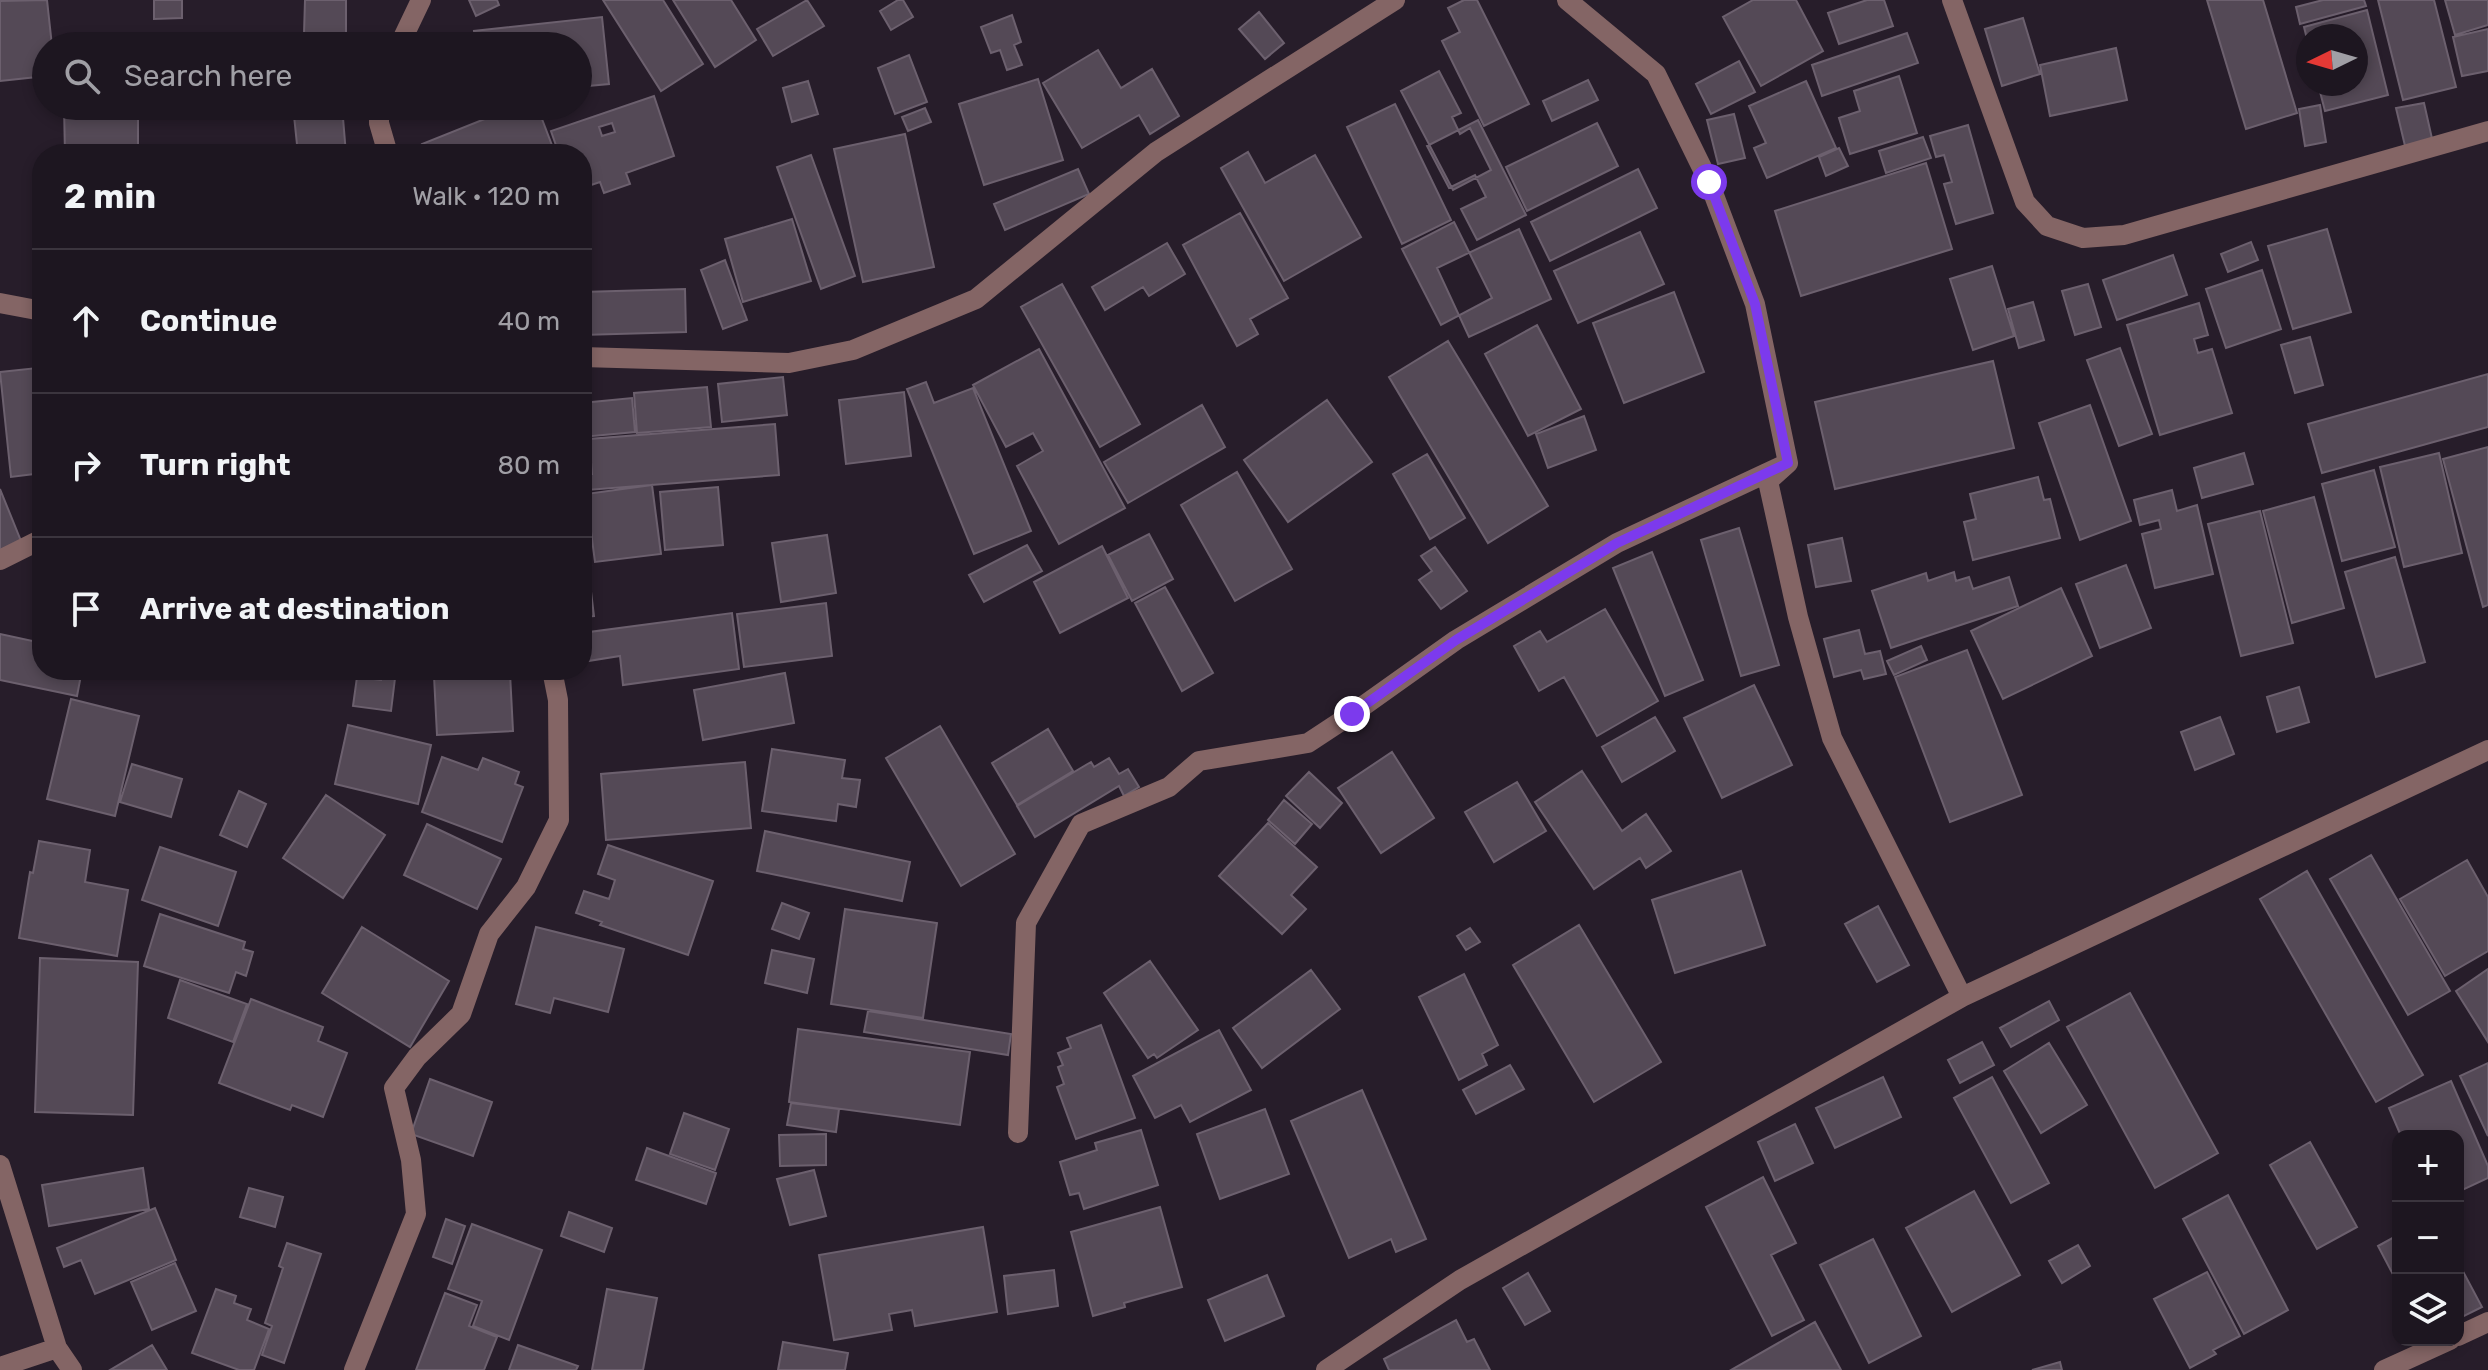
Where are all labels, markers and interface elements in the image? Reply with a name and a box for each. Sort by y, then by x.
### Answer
north arrow [2296,24,2368,96]
search box [32,32,592,120]
icon: search [60,54,104,98]
text: Search here [124,58,292,94]
route start [1691,164,1727,200]
text: 2 min [64,176,156,217]
text: Walk · 120 m [412,181,560,212]
icon: ahead [64,299,108,343]
text: Continue [140,303,277,339]
text: 40 m [498,306,560,337]
icon: right [64,443,108,487]
text: Turn right [140,447,291,483]
text: 80 m [497,450,560,481]
icon: arrive [64,587,108,631]
text: Arrive at destination [140,591,450,627]
route end [1334,696,1370,732]
map controls [2392,1130,2464,1346]
button: + [2392,1130,2464,1202]
button: − [2392,1202,2464,1274]
button: layers [2392,1274,2464,1346]

